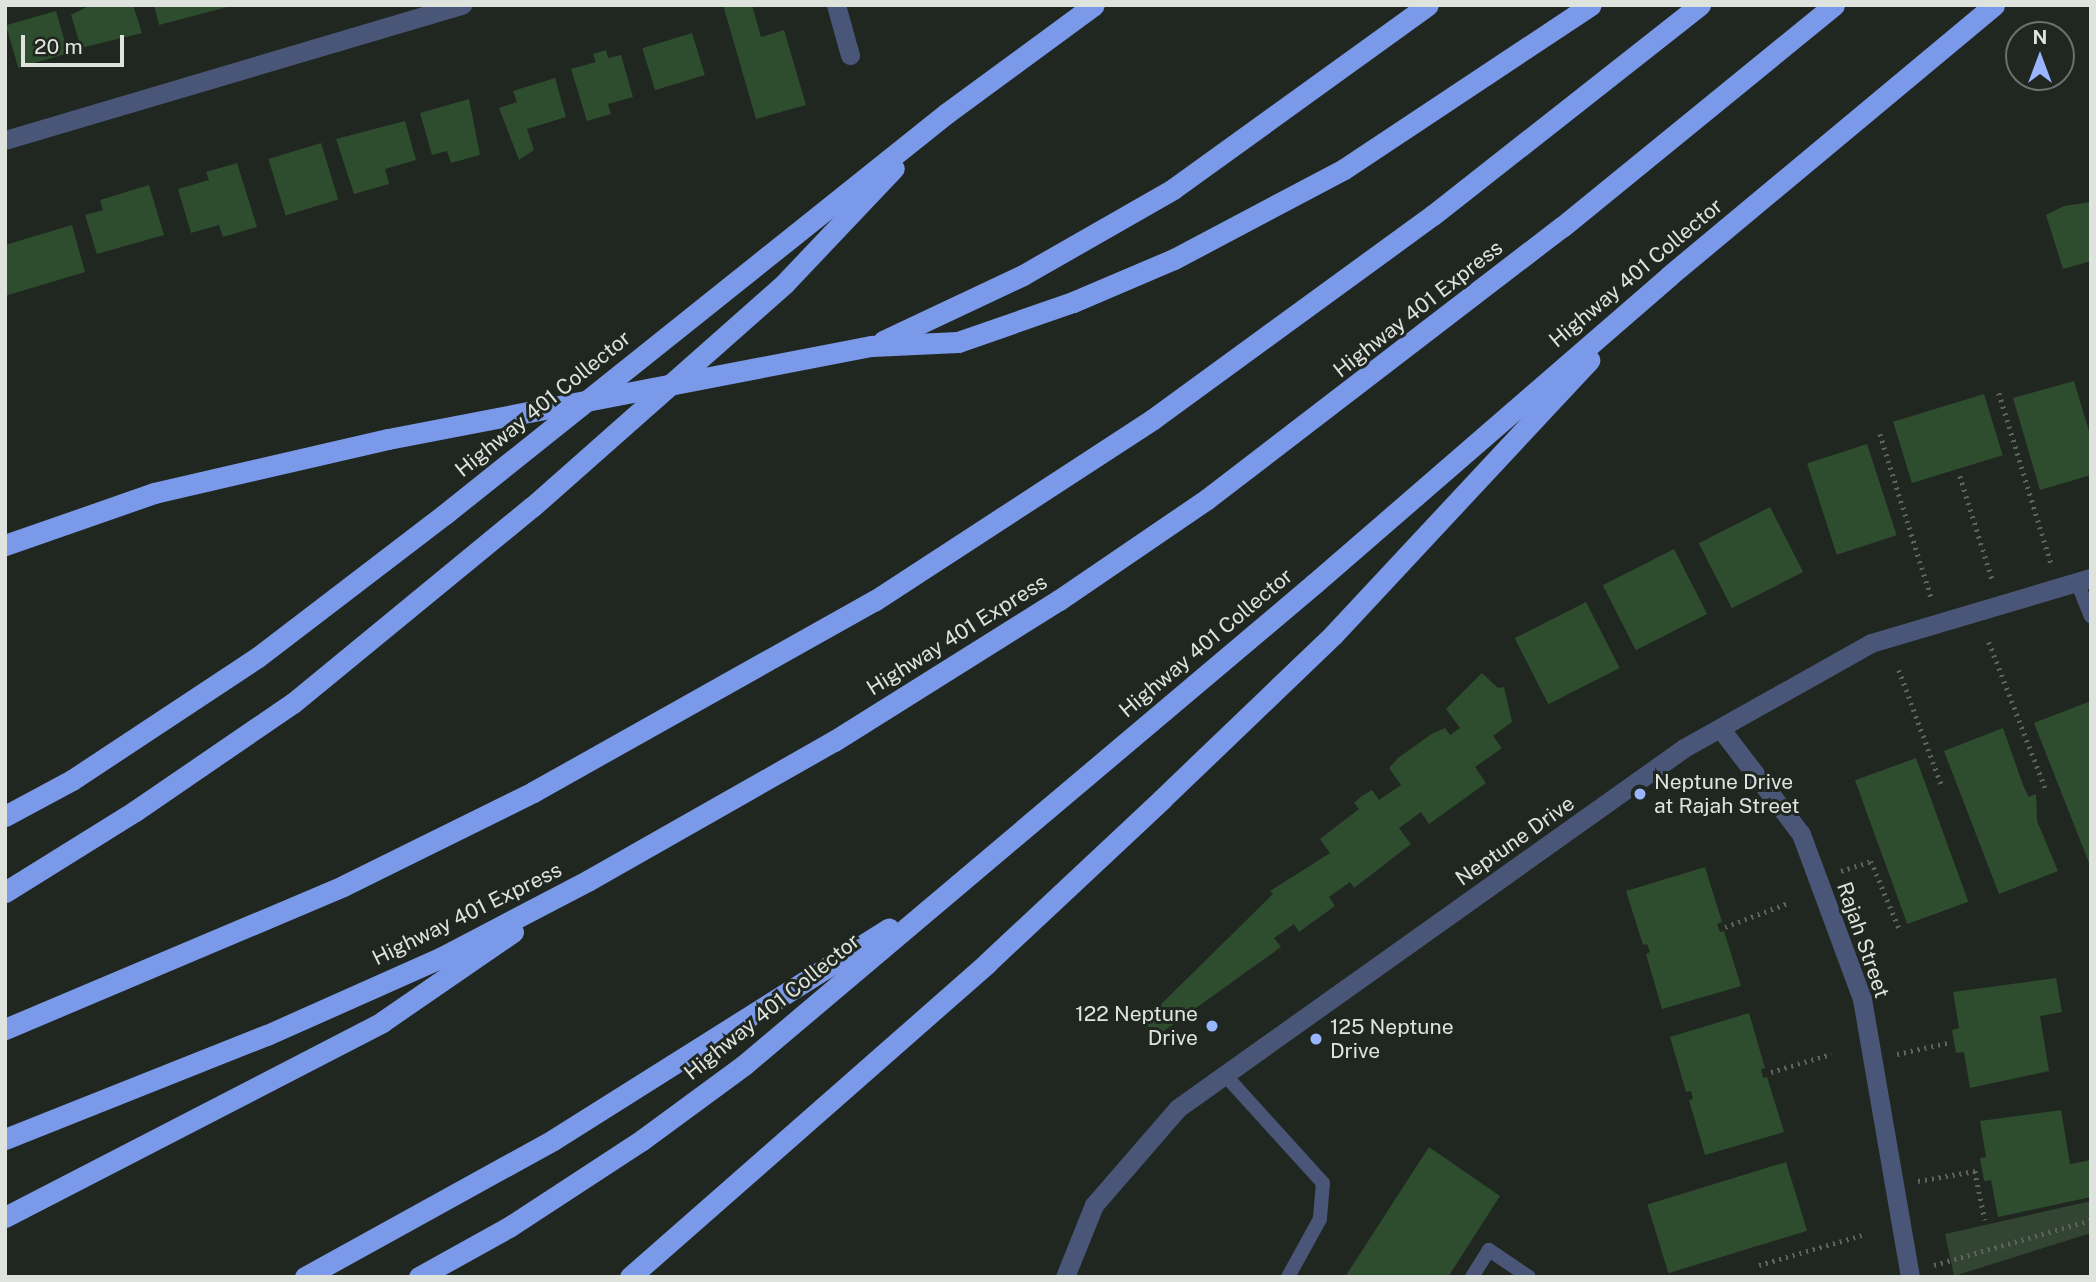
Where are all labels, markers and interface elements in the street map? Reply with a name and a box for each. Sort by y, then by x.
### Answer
scale bar [24,21,128,65]
north arrow [2005,21,2075,91]
text: N [2033,26,2047,48]
text: 20 m [34,34,83,59]
street label: Highway 401 Collector [1544,193,1728,353]
street label: Highway 401 Express [1328,235,1508,383]
street label: Highway 401 Collector [450,325,636,483]
street label: Highway 401 Collector [1114,563,1298,723]
street label: Highway 401 Express [862,569,1052,701]
place label: Neptune Drive at Rajah Street [1654,769,1800,819]
marker: Neptune Drive at Rajah Street [1632,786,1648,802]
street label: Neptune Drive [1451,791,1579,891]
street label: Highway 401 Express [368,857,566,971]
street label: Rajah Street [1831,879,1895,1001]
street label: Highway 401 Collector [679,928,865,1086]
place label: 122 Neptune Drive [1075,1001,1198,1051]
place label: 125 Neptune Drive [1330,1014,1454,1064]
marker: 122 Neptune Drive [1204,1018,1220,1034]
marker: 125 Neptune Drive [1308,1031,1324,1047]

